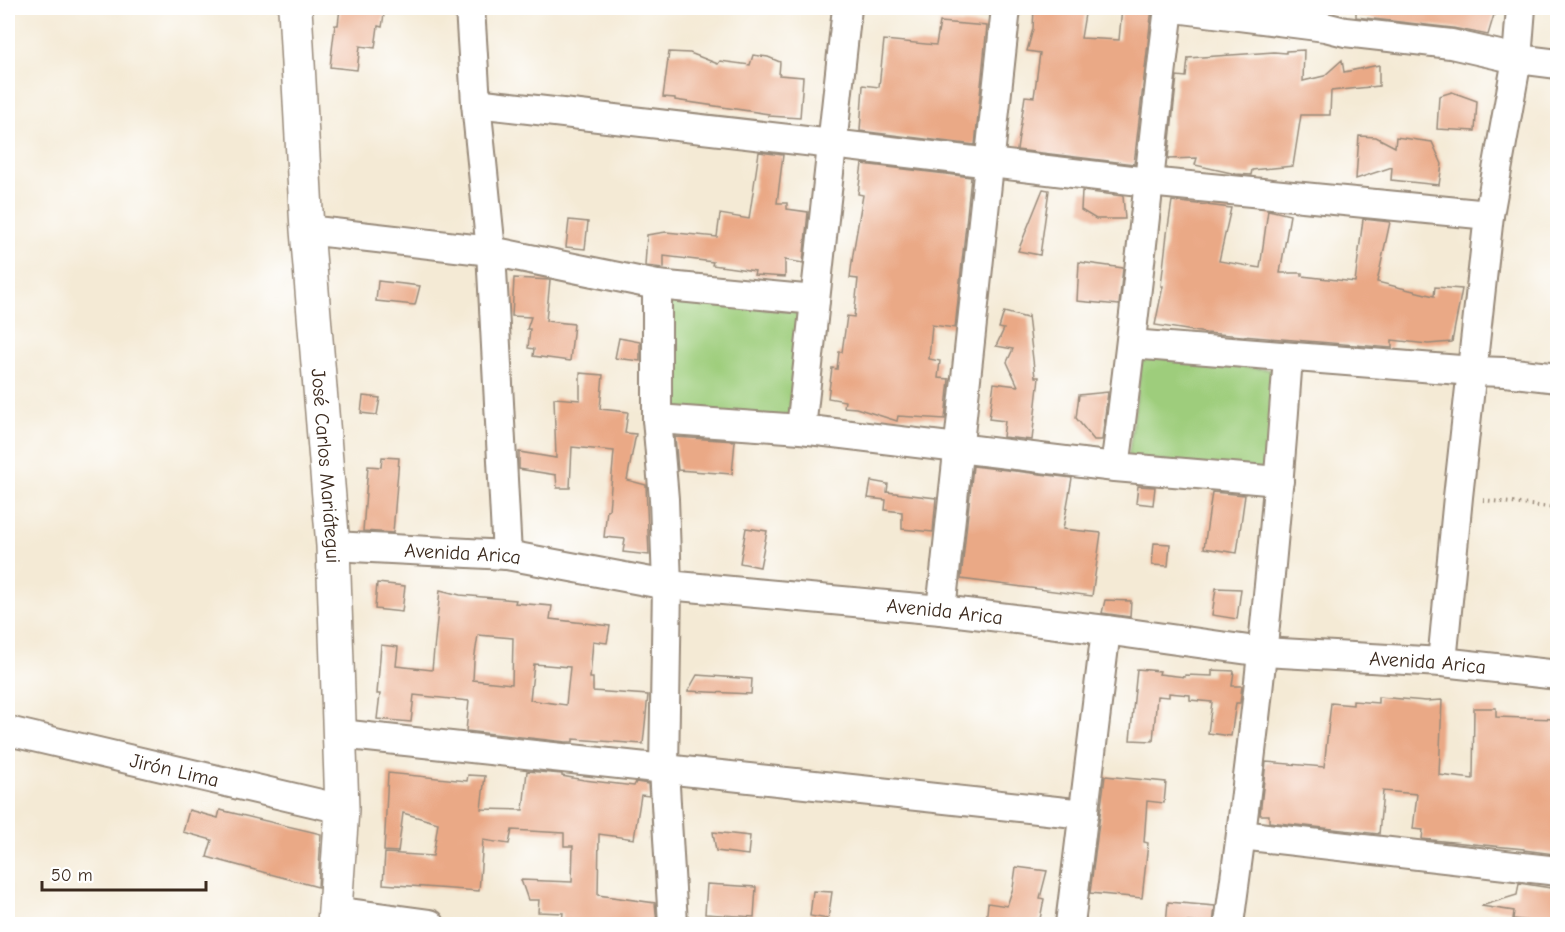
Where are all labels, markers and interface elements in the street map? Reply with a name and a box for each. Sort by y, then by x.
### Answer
street label: José Carlos Mariátegui [306,368,345,564]
street label: Avenida Arica [404,539,523,569]
street label: Avenida Arica [886,594,1004,629]
street label: Avenida Arica [1369,647,1487,679]
street label: Jirón Lima [128,749,221,792]
scale bar [42,854,206,892]
text: 50 m [51,865,93,886]

